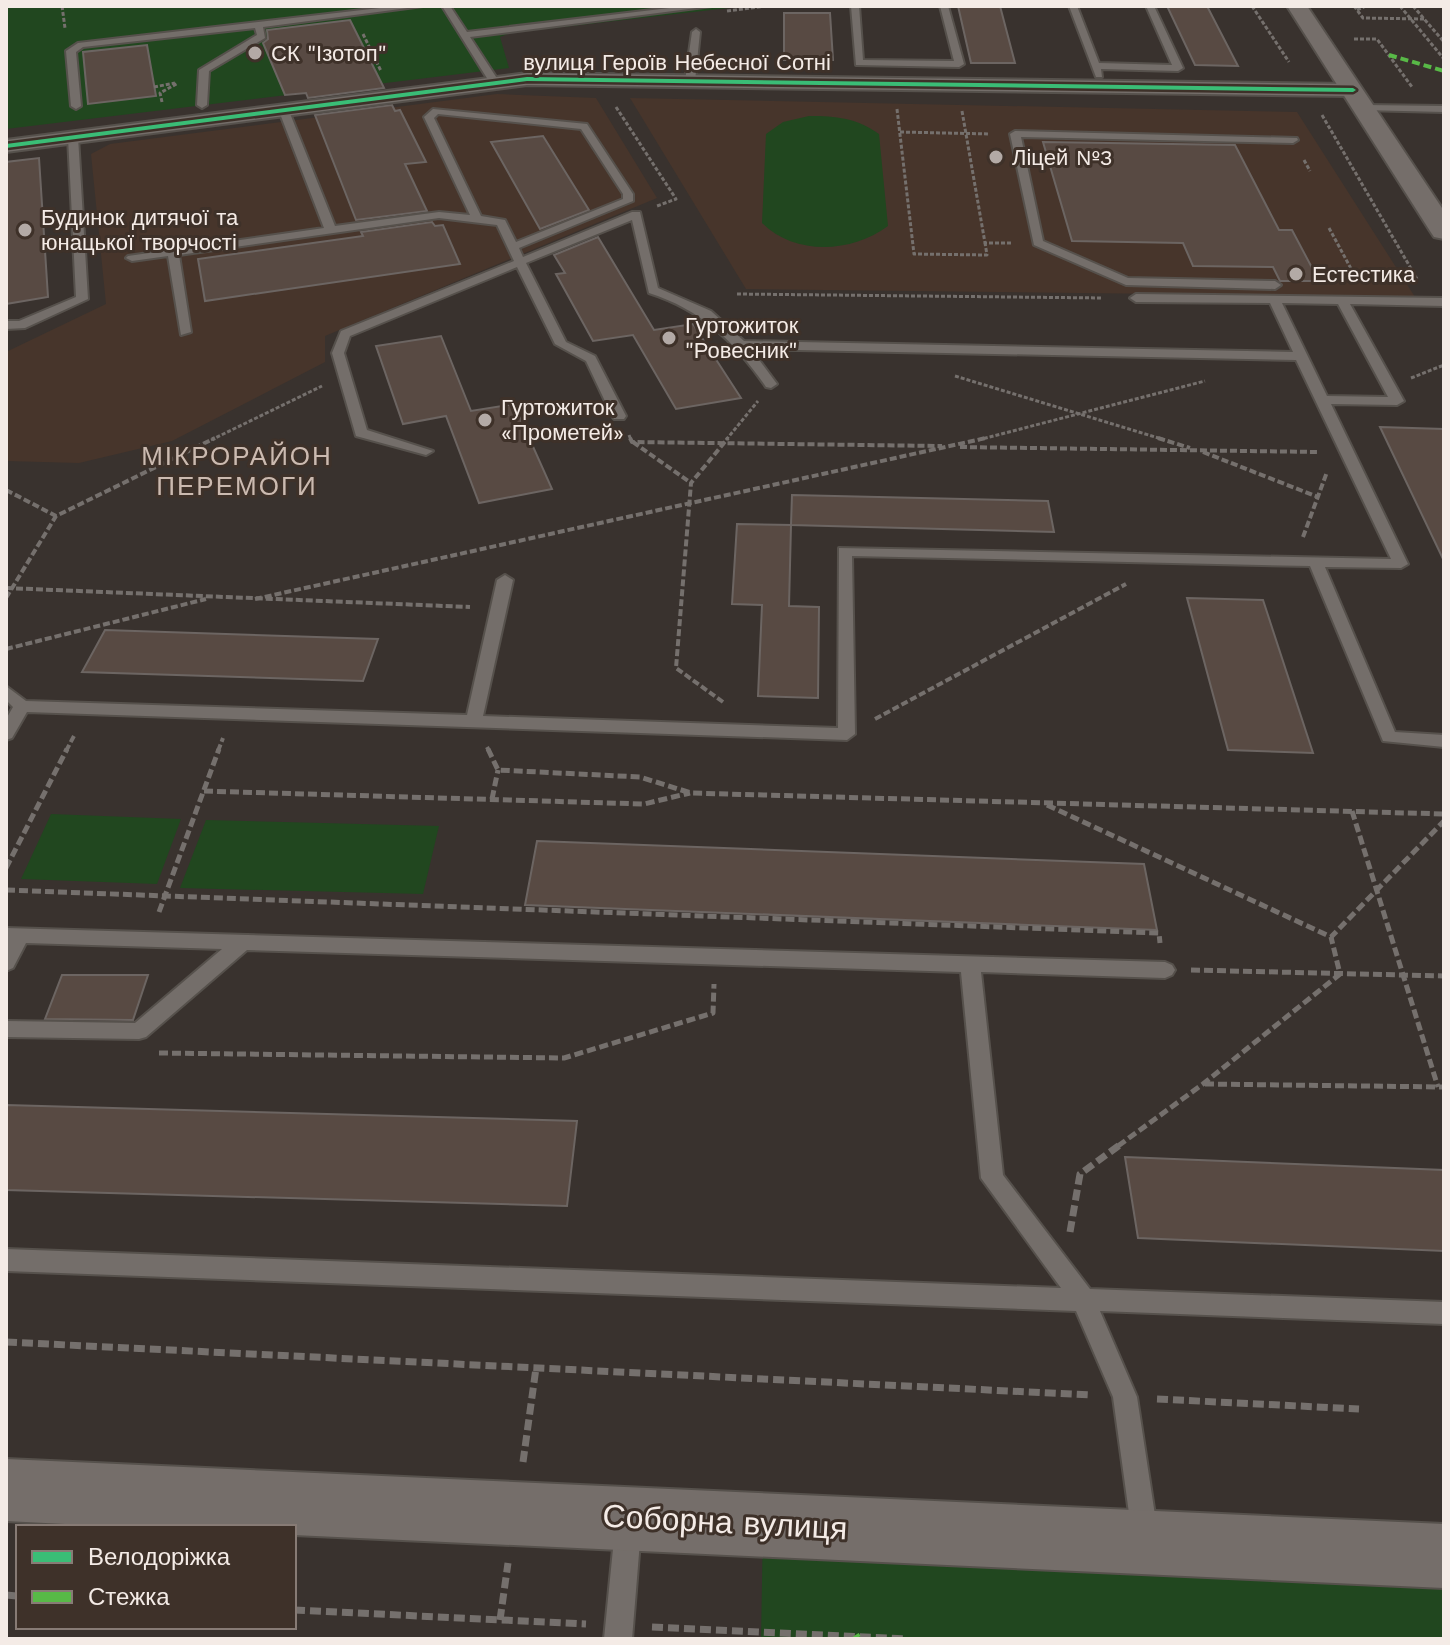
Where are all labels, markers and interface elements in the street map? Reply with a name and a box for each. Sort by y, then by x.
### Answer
place label: СК "Ізотоп" [271,41,387,66]
marker: СК "Ізотоп" [246,44,264,62]
street label: вулиця Героїв Небесної Сотні [523,50,831,75]
place label: Ліцей №3 [1012,145,1113,170]
marker: Ліцей №3 [987,148,1005,166]
place label: Будинок дитячої та юнацької творчості [41,205,239,255]
marker: Будинок дитячої та юнацької творчості [16,221,34,239]
place label: Естестика [1312,262,1416,287]
marker: Естестика [1287,265,1305,283]
place label: Гуртожиток "Ровесник" [685,313,799,363]
marker: Гуртожиток "Ровесник" [660,329,678,347]
place label: Гуртожиток «Прометей» [501,395,624,445]
marker: Гуртожиток «Прометей» [476,411,494,429]
district label: МІКРОРАЙОН ПЕРЕМОГИ [141,441,333,501]
street label: Соборна вулиця [602,1497,848,1547]
legend [16,1525,296,1629]
text: Велодоріжка [88,1543,231,1571]
text: Стежка [88,1583,170,1611]

